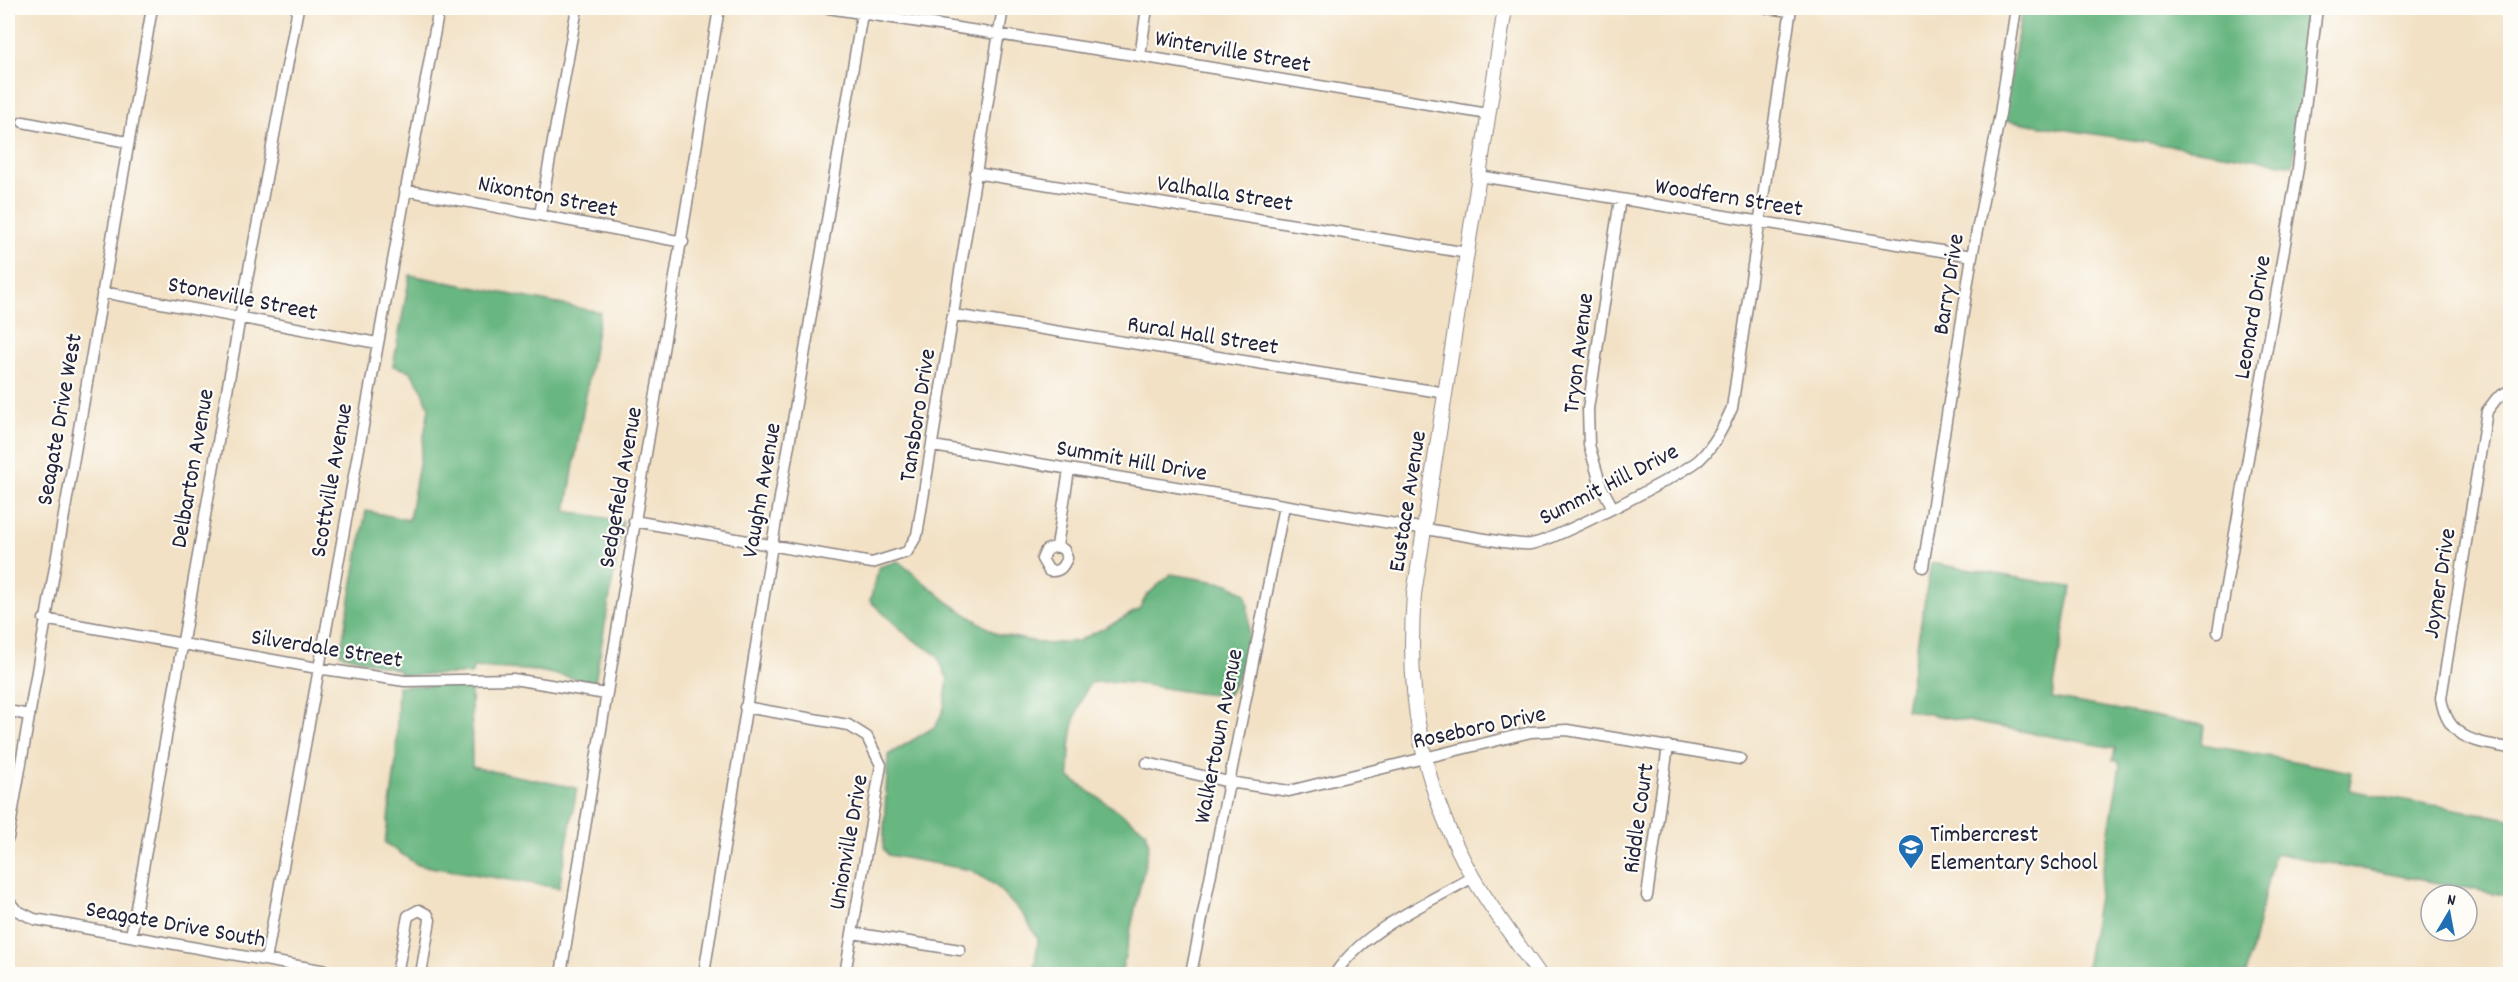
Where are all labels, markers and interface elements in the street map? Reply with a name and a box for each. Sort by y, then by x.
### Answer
street label: Winterville Street [1152,23,1313,83]
street label: Valhalla Street [1154,167,1295,223]
street label: Nixonton Street [475,168,620,228]
street label: Woodfern Street [1652,171,1805,227]
street label: Barry Drive [1925,231,1975,337]
street label: Leonard Drive [2226,253,2282,382]
street label: Stoneville Street [165,269,320,331]
street label: Tryon Avenue [1556,291,1604,416]
street label: Rural Hall Street [1125,308,1280,366]
street label: Seagate Drive West [29,331,93,508]
street label: Tansboro Drive [892,346,946,485]
street label: Delbarton Avenue [163,386,225,551]
street label: Scottville Avenue [303,401,363,560]
street label: Sedgefield Avenue [591,404,653,571]
street label: Vaughn Avenue [734,420,792,561]
street label: Eustace Avenue [1381,428,1437,575]
street label: Summit Hill Drive [1053,432,1210,492]
street label: Summit Hill Drive [1534,436,1685,535]
street label: Joyner Drive [2415,526,2466,641]
street label: Silverdale Street [248,621,405,679]
street label: Walkertown Avenue [1186,646,1254,827]
street label: Roseboro Drive [1410,698,1549,760]
street label: Riddle Court [1615,761,1665,876]
street label: Unionville Drive [821,772,879,913]
place label: Timbercrest Elementary School [1930,819,2098,881]
school or university icon: Timbercrest Elementary School [1896,832,1926,870]
north arrow [2419,883,2479,943]
text: N [2445,889,2457,913]
street label: Seagate Drive South [83,893,268,959]

